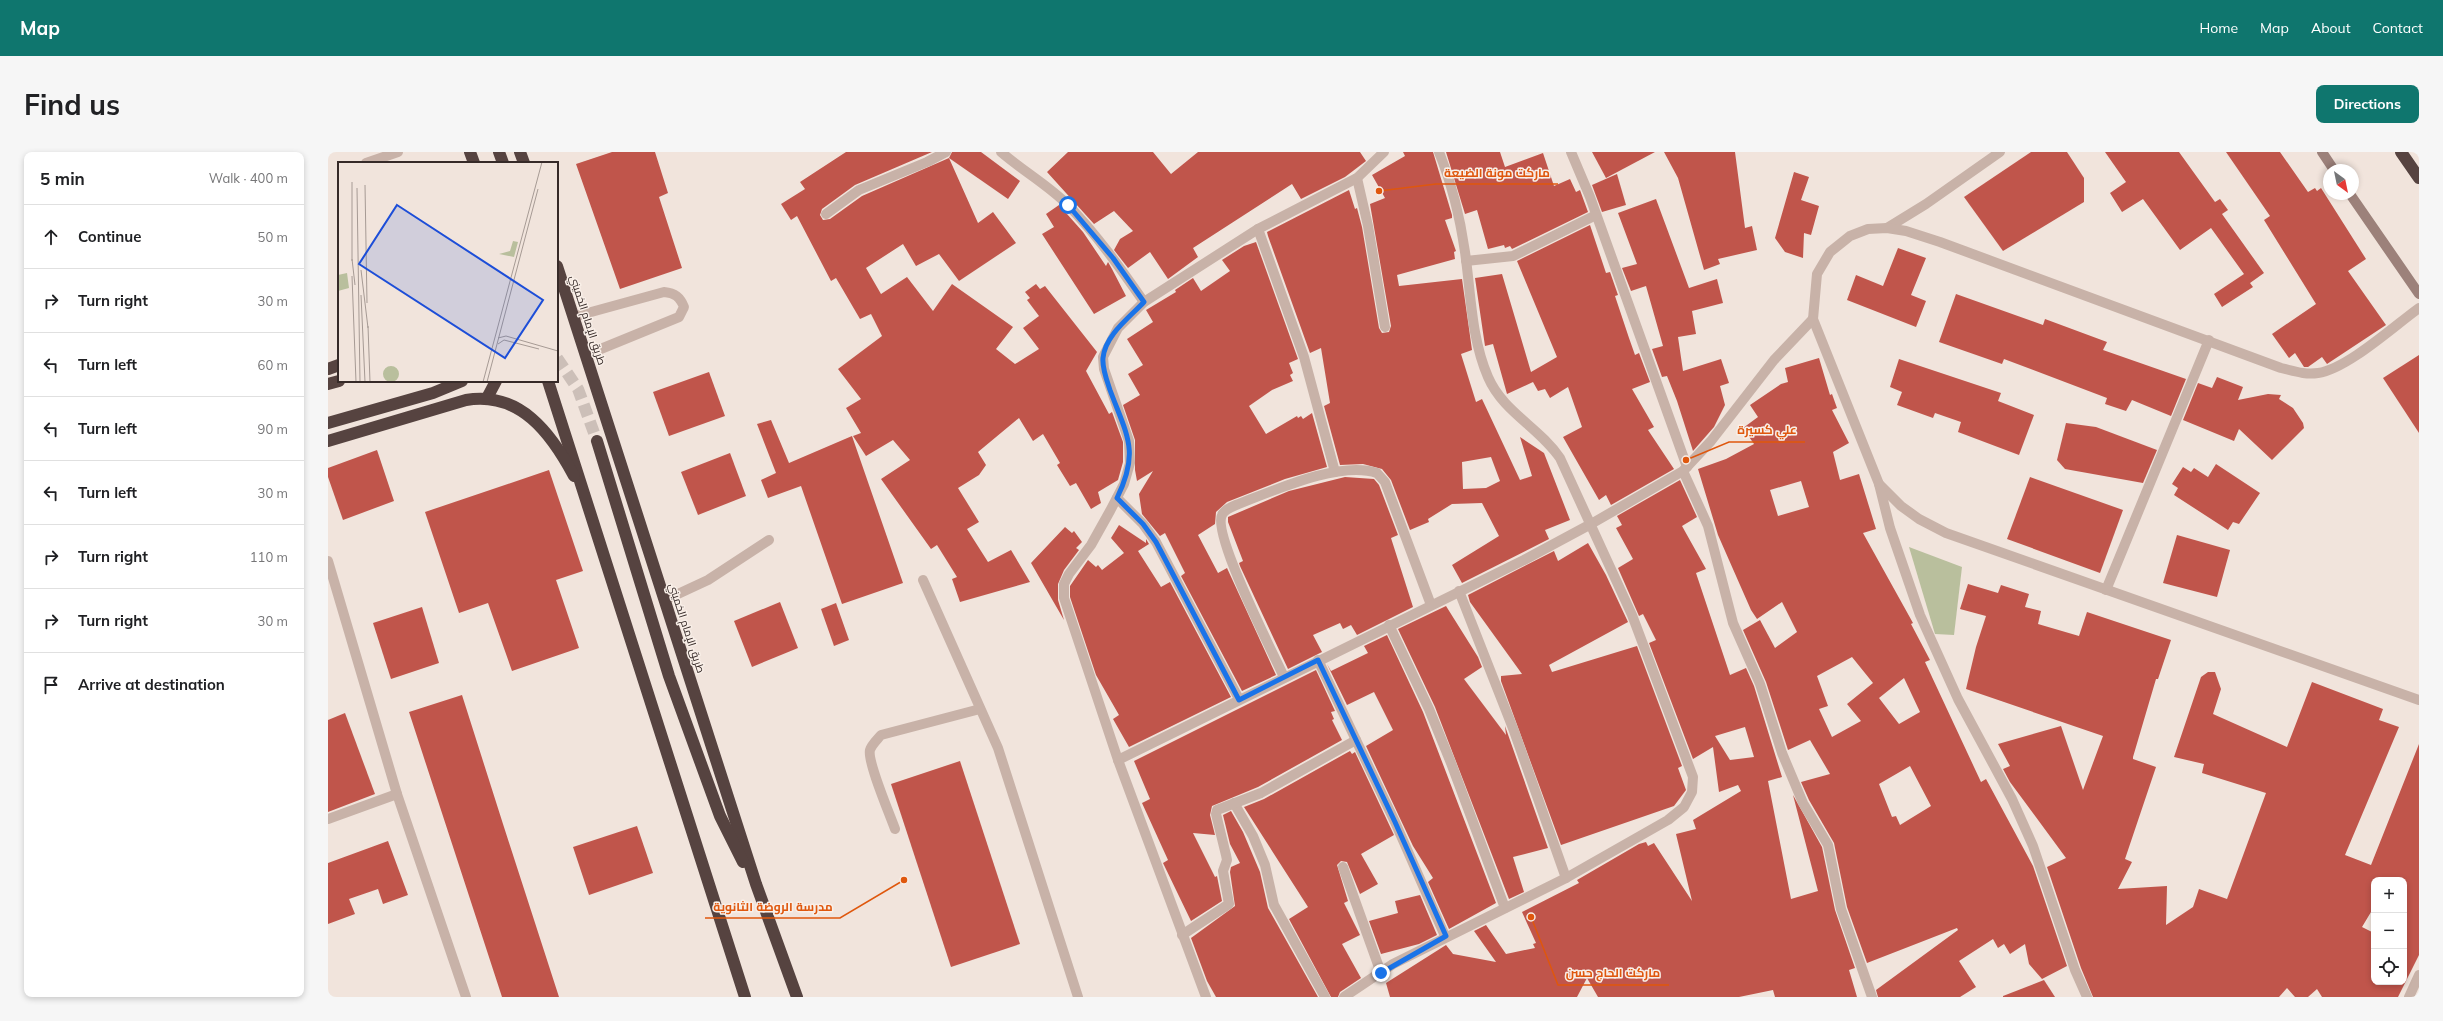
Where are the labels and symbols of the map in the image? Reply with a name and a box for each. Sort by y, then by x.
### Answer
callout: ماركت مونة الضيعة [1436,160,1558,184]
inset map [338,162,558,382]
north arrow [2323,164,2359,200]
text: ماركت مونة الضيعة [1444,165,1550,181]
route start [1059,196,1077,214]
street label: طريق الإمام الخميني [565,273,609,367]
callout: علي كسيرة [1729,418,1805,442]
text: علي كسيرة [1737,422,1797,440]
street label: طريق الإمام الخميني [664,581,708,675]
callout: مدرسة الروضة الثانوية [705,894,840,918]
text: مدرسة الروضة الثانوية [713,899,833,915]
callout: ماركت الحاج حسن [1558,961,1669,985]
route end [1372,964,1390,982]
text: ماركت الحاج حسن [1566,965,1660,982]

